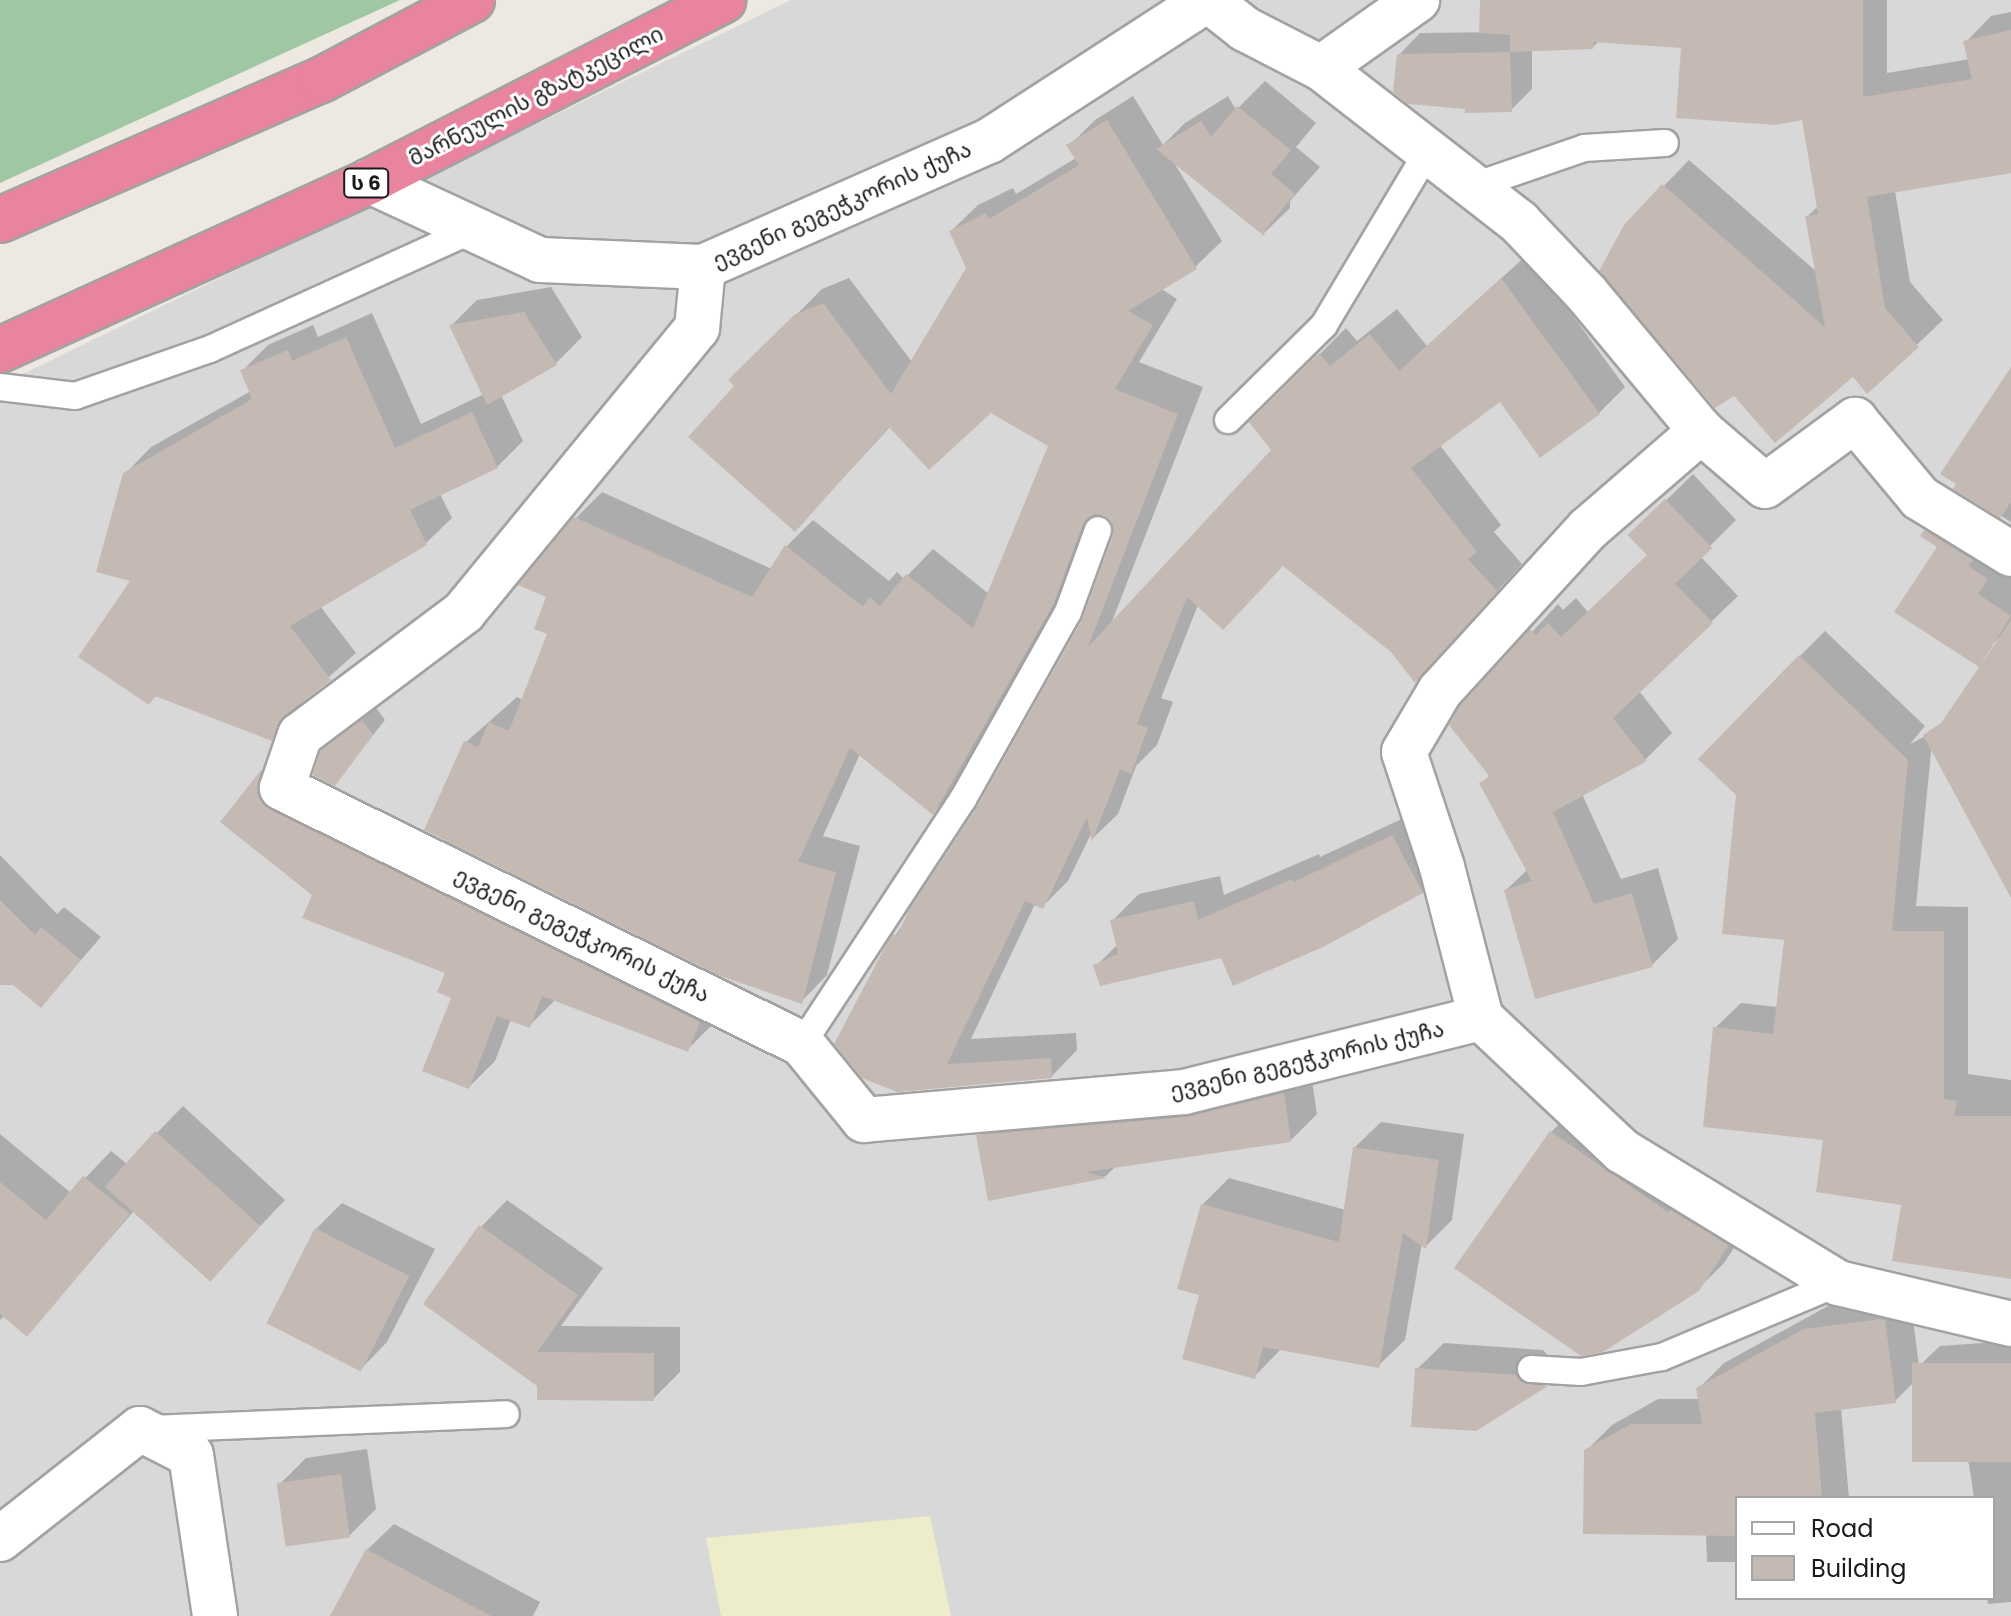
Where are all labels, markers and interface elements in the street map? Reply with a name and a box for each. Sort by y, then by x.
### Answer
street label: მარნეულის გზატკეცილი [404,20,668,172]
street label: ევგენი გეგეჭკორის ქუჩა [709,136,975,274]
road number: ს 6 [342,167,390,199]
street label: ევგენი გეგეჭკორის ქუჩა [450,862,714,1008]
street label: ევგენი გეგეჭკორის ქუჩა [1168,1016,1446,1104]
legend [1735,1496,1995,1600]
text: Road [1811,1512,1873,1545]
text: Building [1811,1552,1907,1585]

